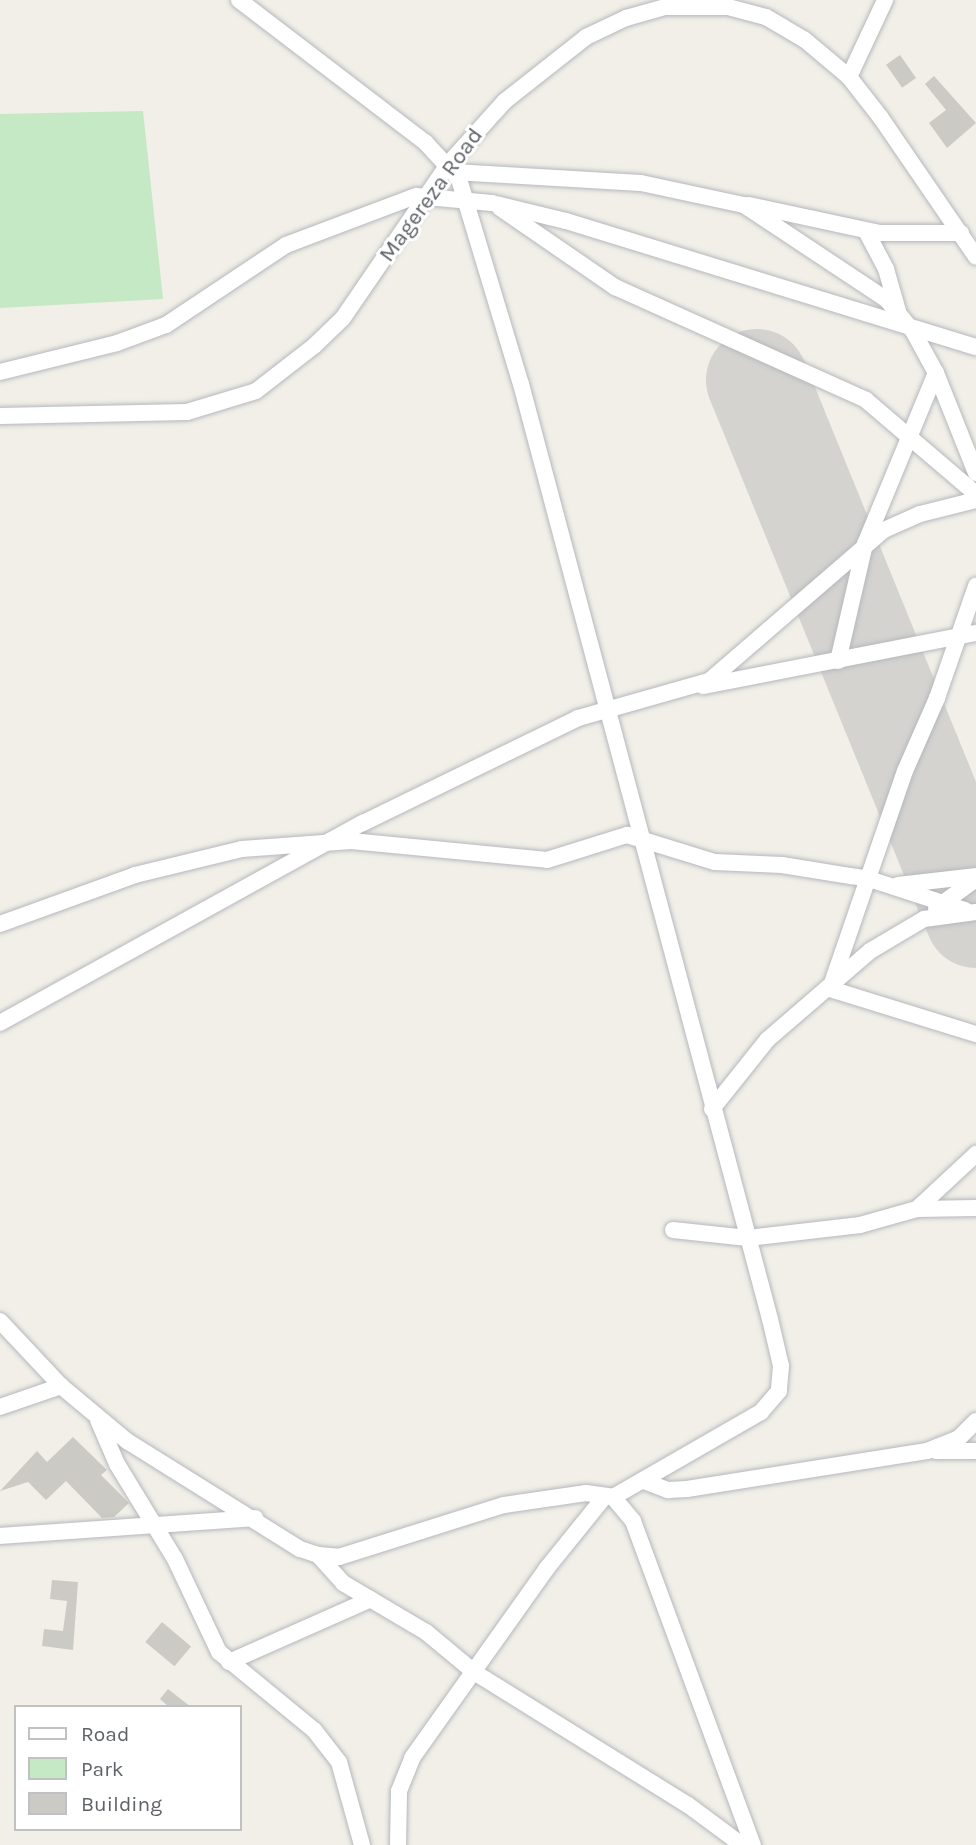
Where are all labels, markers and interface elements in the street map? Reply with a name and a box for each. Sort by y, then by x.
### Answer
street label: Magereza Road [373,123,489,267]
legend [14,1705,242,1831]
text: Road [81,1722,129,1746]
text: Park [81,1757,124,1781]
text: Building [81,1792,162,1816]

